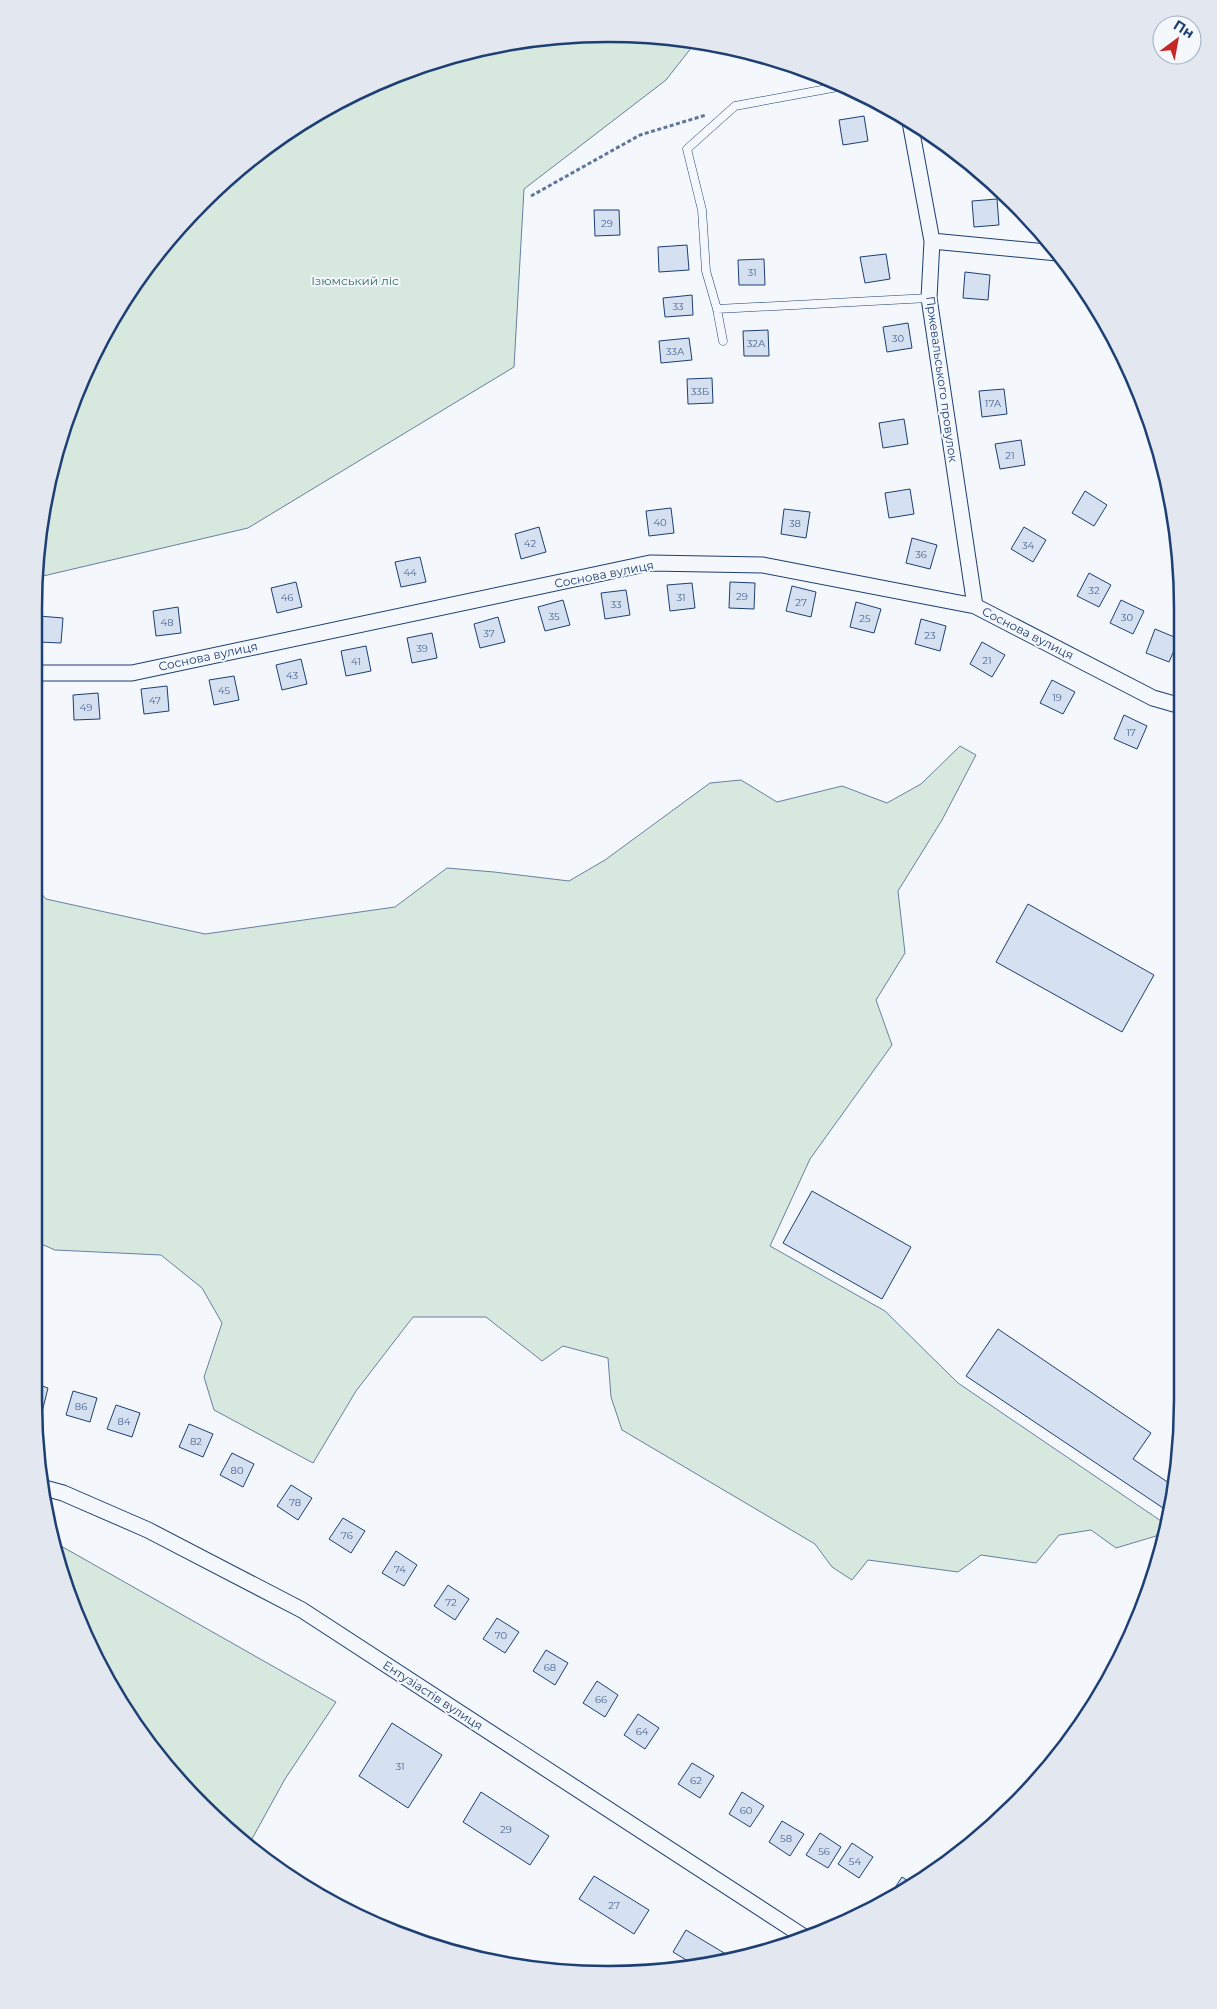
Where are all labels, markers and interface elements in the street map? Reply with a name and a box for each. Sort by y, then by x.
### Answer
north arrow [1152,15,1202,65]
text: Пн [1170,16,1198,42]
house number: 29 [601,217,613,230]
house number: 31 [747,266,757,279]
park label: Ізюмський ліс [311,273,399,288]
street label: Пржевальського провулок [923,295,961,463]
house number: 33 [672,300,684,313]
house number: 30 [892,332,905,345]
house number: 32А [747,337,766,350]
house number: 33А [666,345,685,358]
house number: 33Б [691,385,709,398]
house number: 17А [985,397,1002,410]
house number: 21 [1005,449,1015,462]
house number: 40 [653,516,667,529]
house number: 38 [789,517,801,530]
house number: 42 [524,537,536,550]
house number: 34 [1022,539,1035,552]
house number: 36 [915,548,927,561]
street label: Соснова вулиця [553,557,655,591]
house number: 44 [403,566,417,579]
house number: 32 [1088,584,1100,597]
house number: 29 [736,590,748,603]
house number: 46 [281,591,293,604]
house number: 31 [676,591,686,604]
house number: 27 [795,596,807,609]
house number: 33 [610,598,622,611]
street label: Соснова вулиця [980,603,1076,663]
house number: 35 [548,610,560,623]
house number: 30 [1121,611,1134,624]
house number: 25 [859,612,871,625]
house number: 48 [160,616,174,629]
house number: 37 [483,627,495,640]
house number: 23 [924,629,936,642]
street label: Соснова вулиця [157,638,259,674]
house number: 39 [416,642,428,655]
house number: 21 [982,654,992,667]
house number: 41 [351,655,361,668]
house number: 43 [286,669,298,682]
house number: 45 [218,684,230,697]
house number: 19 [1052,691,1062,704]
house number: 47 [149,694,161,707]
house number: 49 [80,701,92,714]
house number: 17 [1126,726,1136,739]
house number: 86 [75,1400,87,1413]
house number: 84 [118,1415,131,1428]
house number: 82 [190,1435,202,1448]
house number: 80 [231,1464,244,1477]
house number: 78 [289,1496,301,1509]
house number: 76 [341,1529,353,1542]
house number: 74 [394,1563,406,1576]
house number: 72 [445,1596,457,1609]
house number: 70 [495,1629,508,1642]
street label: Ентузіастів вулиця [380,1657,486,1733]
house number: 68 [544,1661,556,1674]
house number: 66 [595,1693,607,1706]
house number: 64 [636,1725,649,1738]
house number: 31 [395,1760,405,1773]
house number: 62 [690,1774,702,1787]
house number: 60 [740,1804,753,1817]
house number: 29 [500,1823,512,1836]
house number: 58 [780,1832,792,1845]
house number: 56 [818,1845,830,1858]
house number: 54 [849,1855,862,1868]
house number: 27 [608,1899,620,1912]

